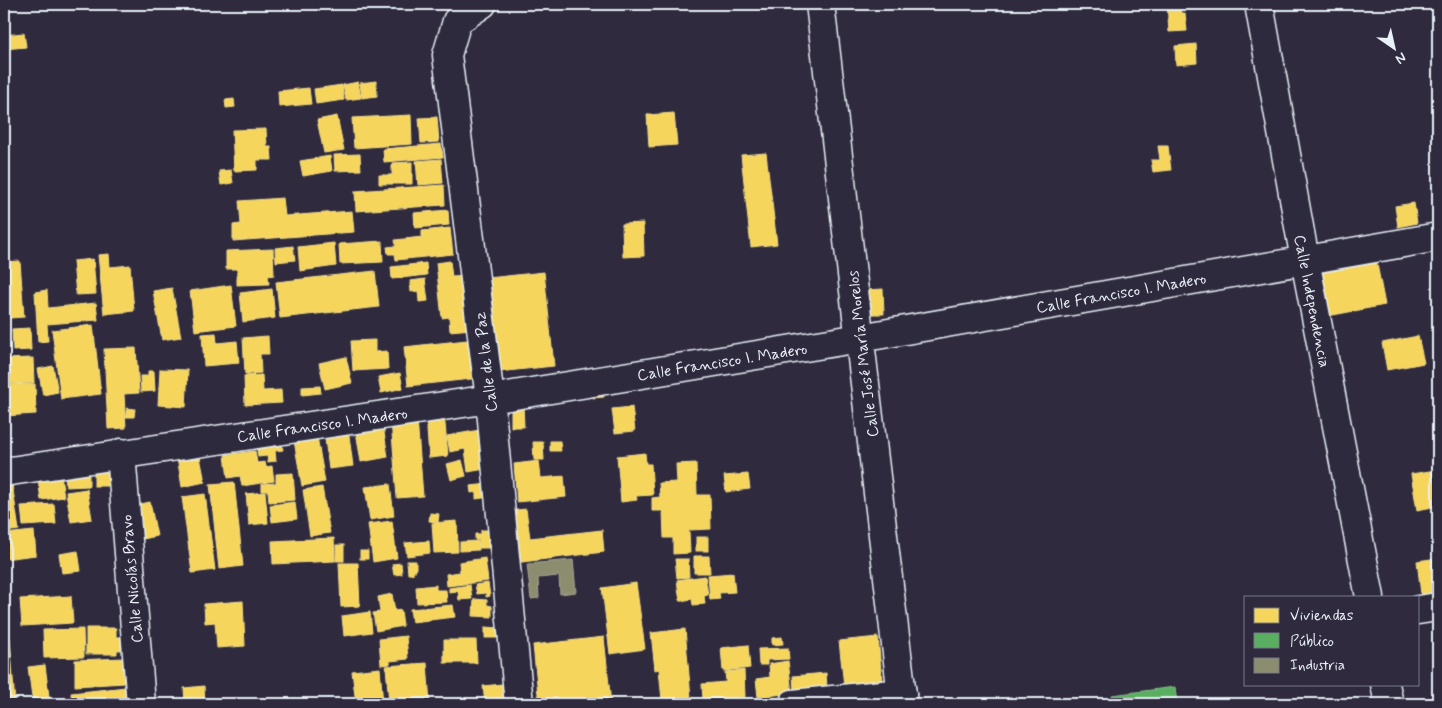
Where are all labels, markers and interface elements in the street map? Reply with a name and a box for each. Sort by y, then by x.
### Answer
north arrow [1370,22,1420,72]
text: N [1392,48,1410,68]
street label: Calle Independencia [1288,233,1335,370]
street label: Calle Francisco I. Madero [1035,268,1208,319]
street label: Calle José María Morelos [843,269,884,438]
street label: Calle de la Paz [470,311,503,413]
street label: Calle Francisco I. Madero [636,339,809,386]
street label: Calle Francisco I. Madero [236,403,409,448]
street label: Calle Nicolás Bravo [116,514,149,644]
legend [1244,596,1420,686]
text: Viviendas [1290,606,1354,626]
text: Público [1290,632,1334,652]
text: Industria [1290,656,1345,676]

